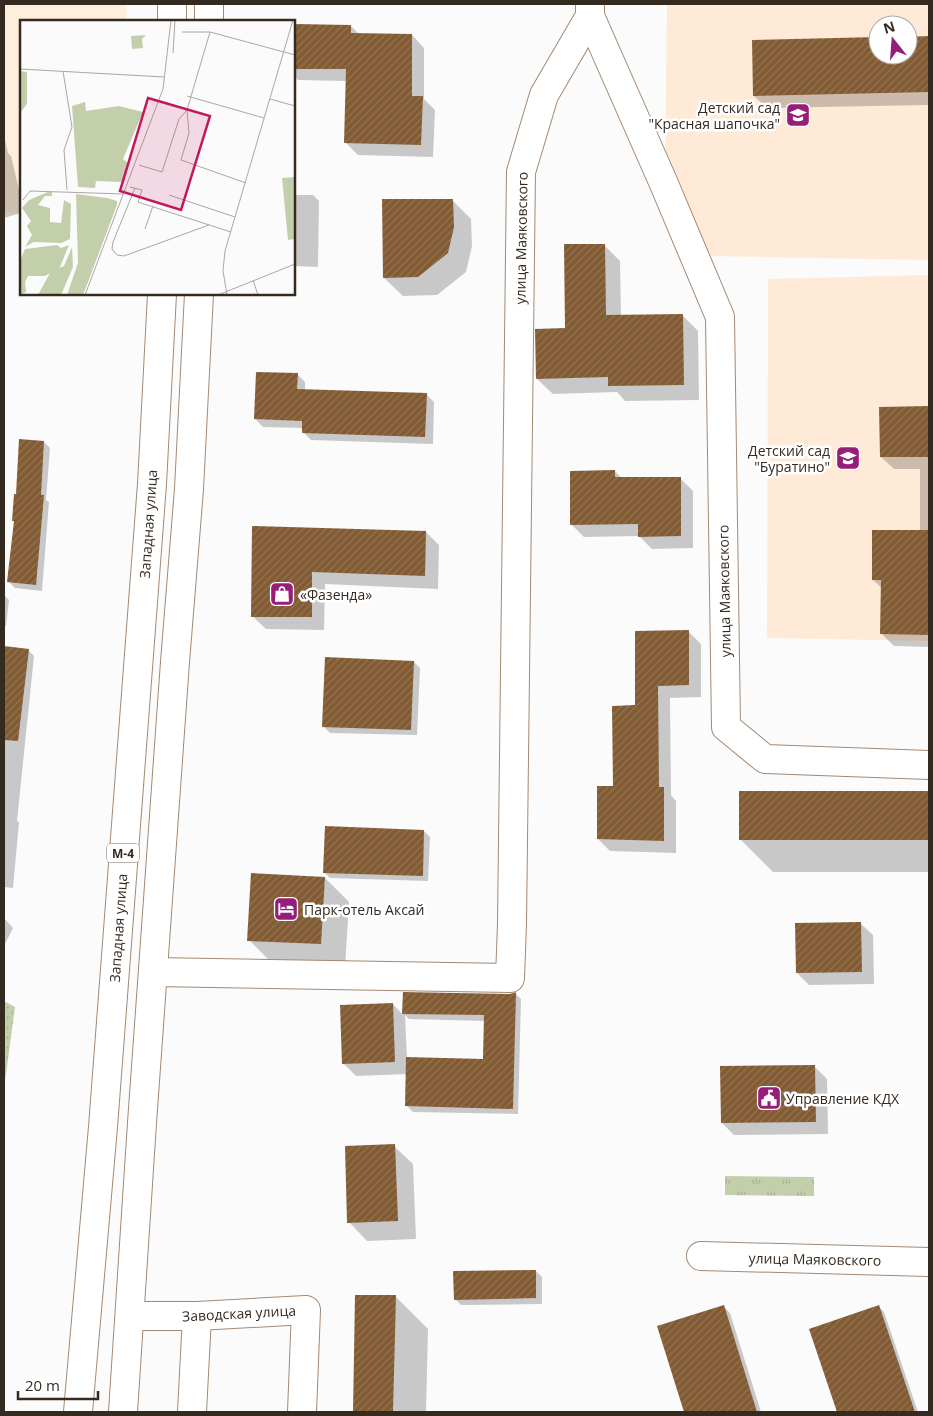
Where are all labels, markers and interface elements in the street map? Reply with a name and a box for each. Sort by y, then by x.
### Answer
north arrow [868,15,918,65]
text: N [881,16,897,38]
inset map [20,20,295,295]
place label: Детский сад "Красная шапочка" [648,98,780,133]
school or university icon: Детский сад "Красная шапочка" [785,102,811,128]
street label: улица Маяковского [510,171,532,305]
place label: Детский сад "Буратино" [748,441,830,476]
school or university icon: Детский сад "Буратино" [835,445,861,471]
street label: Западная улица [135,469,161,579]
street label: улица Маяковского [713,524,735,658]
shop icon: «Фазенда» [269,581,295,607]
place label: «Фазенда» [300,585,372,604]
road number: М-4 [107,844,139,862]
street label: Западная улица [105,873,131,983]
hotel icon: Парк-отель Аксай [273,896,299,922]
place label: Парк-отель Аксай [304,900,425,919]
public building icon: Управление КДХ [756,1085,782,1111]
place label: Управление КДХ [786,1089,900,1108]
street label: улица Маяковского [748,1248,882,1270]
street label: Заводская улица [182,1301,296,1325]
scale bar [18,1368,98,1400]
text: 20 m [25,1375,60,1395]

